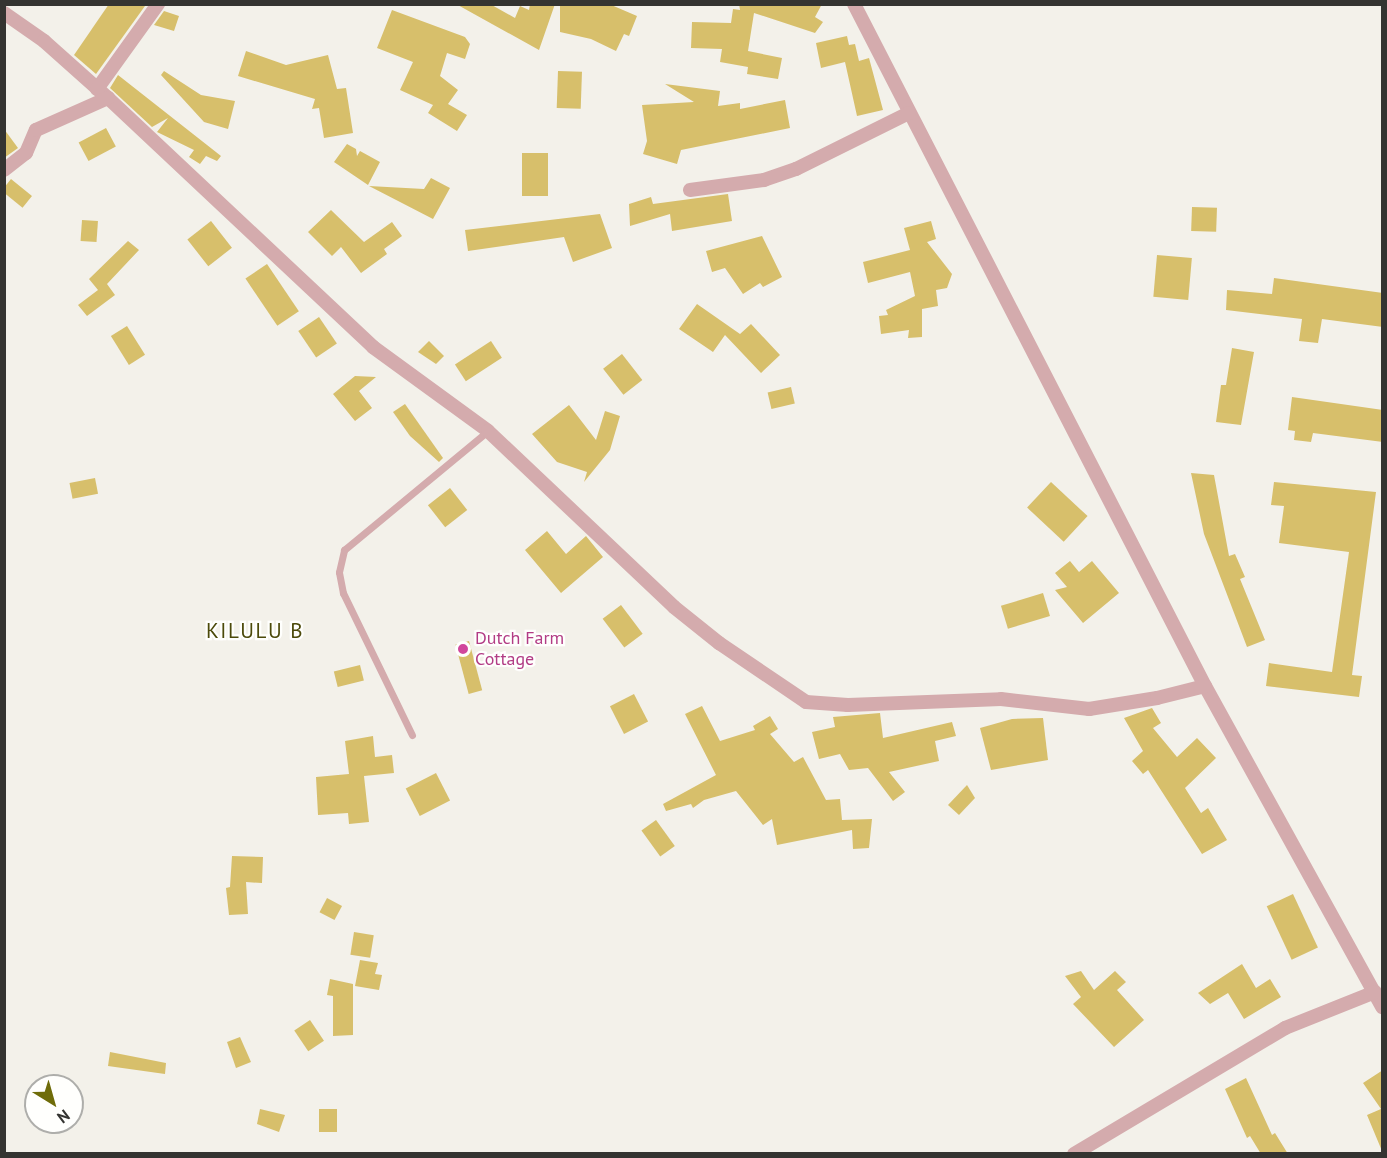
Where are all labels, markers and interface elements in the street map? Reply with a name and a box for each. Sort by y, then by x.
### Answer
district label: KILULU B [206,618,304,644]
place label: Dutch Farm Cottage [475,628,564,670]
marker: Dutch Farm Cottage [456,642,470,656]
north arrow [24,1074,84,1134]
text: N [53,1106,74,1128]

